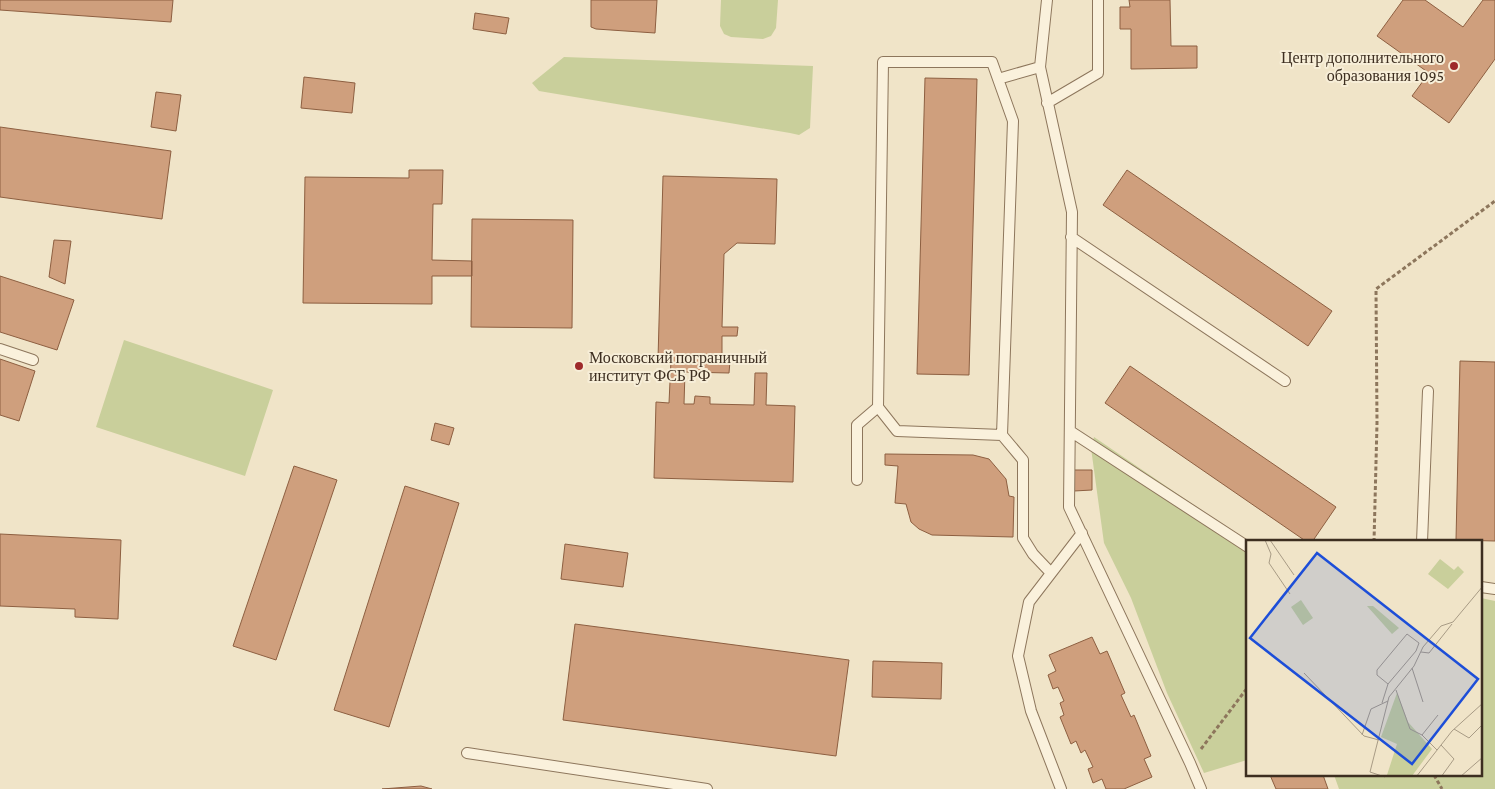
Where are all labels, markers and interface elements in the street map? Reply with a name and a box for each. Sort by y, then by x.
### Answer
place label: Центр дополнительного образования 1095 [1281,49,1444,85]
marker: Центр дополнительного образования 1095 [1448,60,1460,72]
place label: Московский пограничный институт ФСБ РФ [589,349,767,385]
marker: Московский пограничный институт ФСБ РФ [573,360,585,372]
inset map [1246,540,1482,776]

